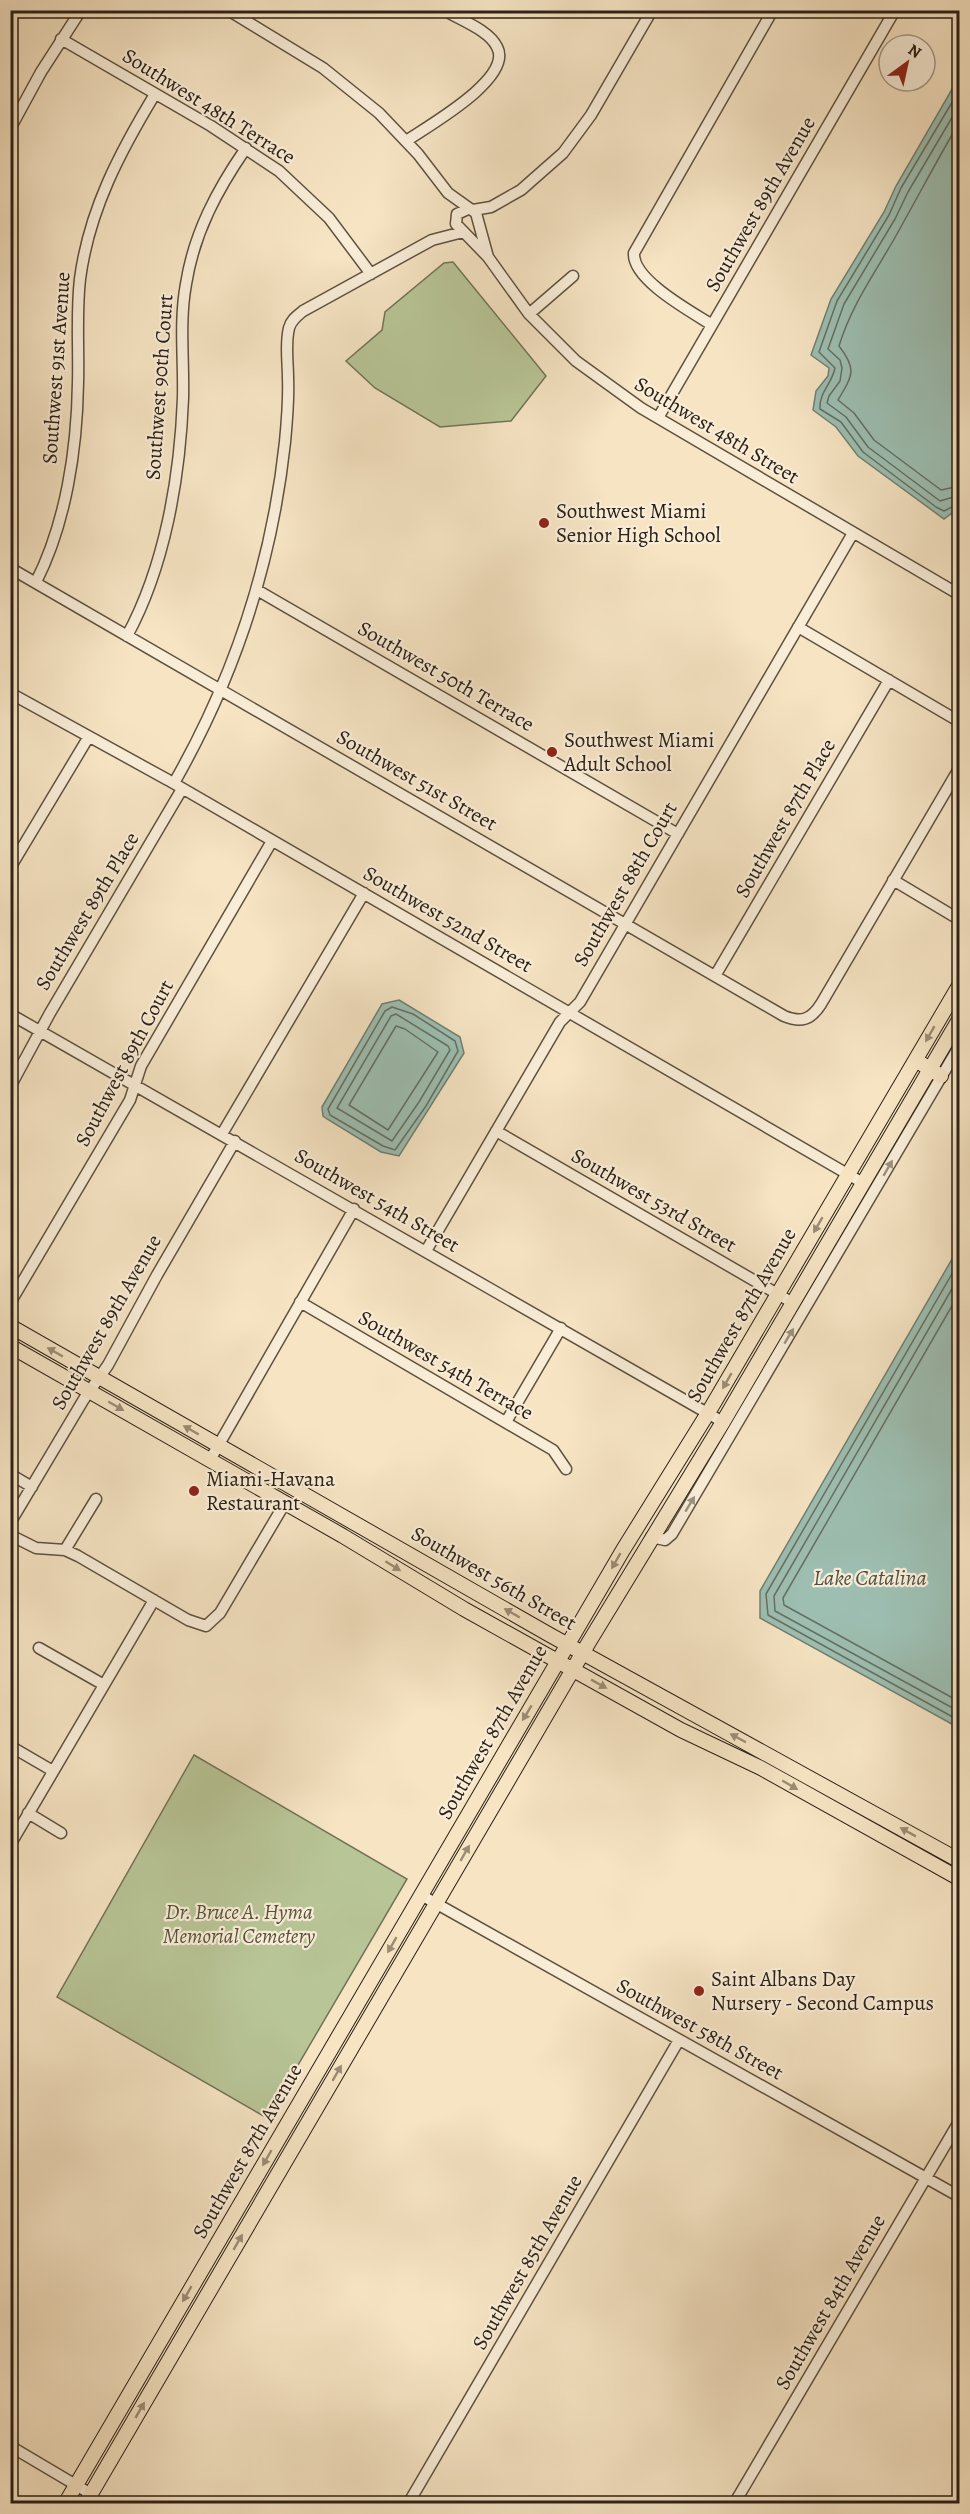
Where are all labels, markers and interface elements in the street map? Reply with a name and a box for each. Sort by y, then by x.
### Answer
north arrow [877,33,937,93]
text: N [904,39,926,64]
street label: Southwest 48th Terrace [117,41,301,171]
street label: Southwest 89th Avenue [698,111,822,297]
street label: Southwest 91st Avenue [35,271,77,465]
street label: Southwest 90th Court [139,293,179,481]
street label: Southwest 48th Street [630,370,805,490]
place label: Southwest Miami Senior High School [556,497,721,549]
marker: Southwest Miami Senior High School [537,516,551,530]
street label: Southwest 50th Terrace [353,614,539,738]
street label: Southwest 51st Street [332,723,502,837]
place label: Southwest Miami Adult School [563,726,714,778]
street label: Southwest 87th Place [728,733,842,903]
marker: Southwest Miami Adult School [545,745,559,759]
street label: Southwest 88th Court [566,796,684,971]
street label: Southwest 89th Place [29,827,145,995]
street label: Southwest 52nd Street [358,859,538,979]
street label: Southwest 89th Court [68,975,180,1151]
one-way arrow [925,1026,935,1043]
street label: Southwest 54th Street [289,1141,465,1259]
street label: Southwest 53rd Street [566,1141,742,1259]
one-way arrow [882,1160,893,1176]
one-way arrow [813,1217,824,1233]
street label: Southwest 87th Avenue [679,1222,803,1408]
street label: Southwest 89th Avenue [44,1229,168,1415]
street label: Southwest 54th Terrace [353,1303,539,1427]
one-way arrow [784,1328,795,1344]
one-way arrow [46,1347,63,1357]
one-way arrow [722,1373,732,1390]
one-way arrow [108,1401,124,1412]
one-way arrow [183,1425,199,1436]
place label: Miami-Havana Restaurant [206,1465,335,1517]
marker: Miami-Havana Restaurant [187,1484,201,1498]
one-way arrow [685,1496,696,1512]
street label: Southwest 56th Street [406,1519,582,1637]
one-way arrow [611,1553,622,1569]
one-way arrow [385,1561,401,1572]
water label: Lake Catalina [813,1563,927,1593]
one-way arrow [504,1607,520,1618]
street label: Southwest 87th Avenue [430,1639,554,1825]
one-way arrow [591,1679,608,1689]
one-way arrow [522,1705,533,1721]
one-way arrow [729,1733,746,1743]
one-way arrow [782,1779,798,1790]
one-way arrow [900,1827,917,1837]
one-way arrow [460,1845,471,1861]
park label: Dr. Bruce A. Hyma Memorial Cemetery [163,1898,315,1950]
one-way arrow [386,1937,397,1953]
place label: Saint Albans Day Nursery - Second Campus [711,1965,934,2017]
street label: Southwest 58th Street [612,1971,789,2087]
marker: Saint Albans Day Nursery - Second Campus [692,1984,706,1998]
street label: Southwest 87th Avenue [185,2058,309,2244]
one-way arrow [331,2065,342,2081]
one-way arrow [261,2150,272,2166]
street label: Southwest 85th Avenue [465,2169,589,2355]
street label: Southwest 84th Avenue [768,2209,892,2395]
one-way arrow [233,2233,243,2250]
one-way arrow [182,2286,193,2302]
one-way arrow [135,2401,145,2418]

